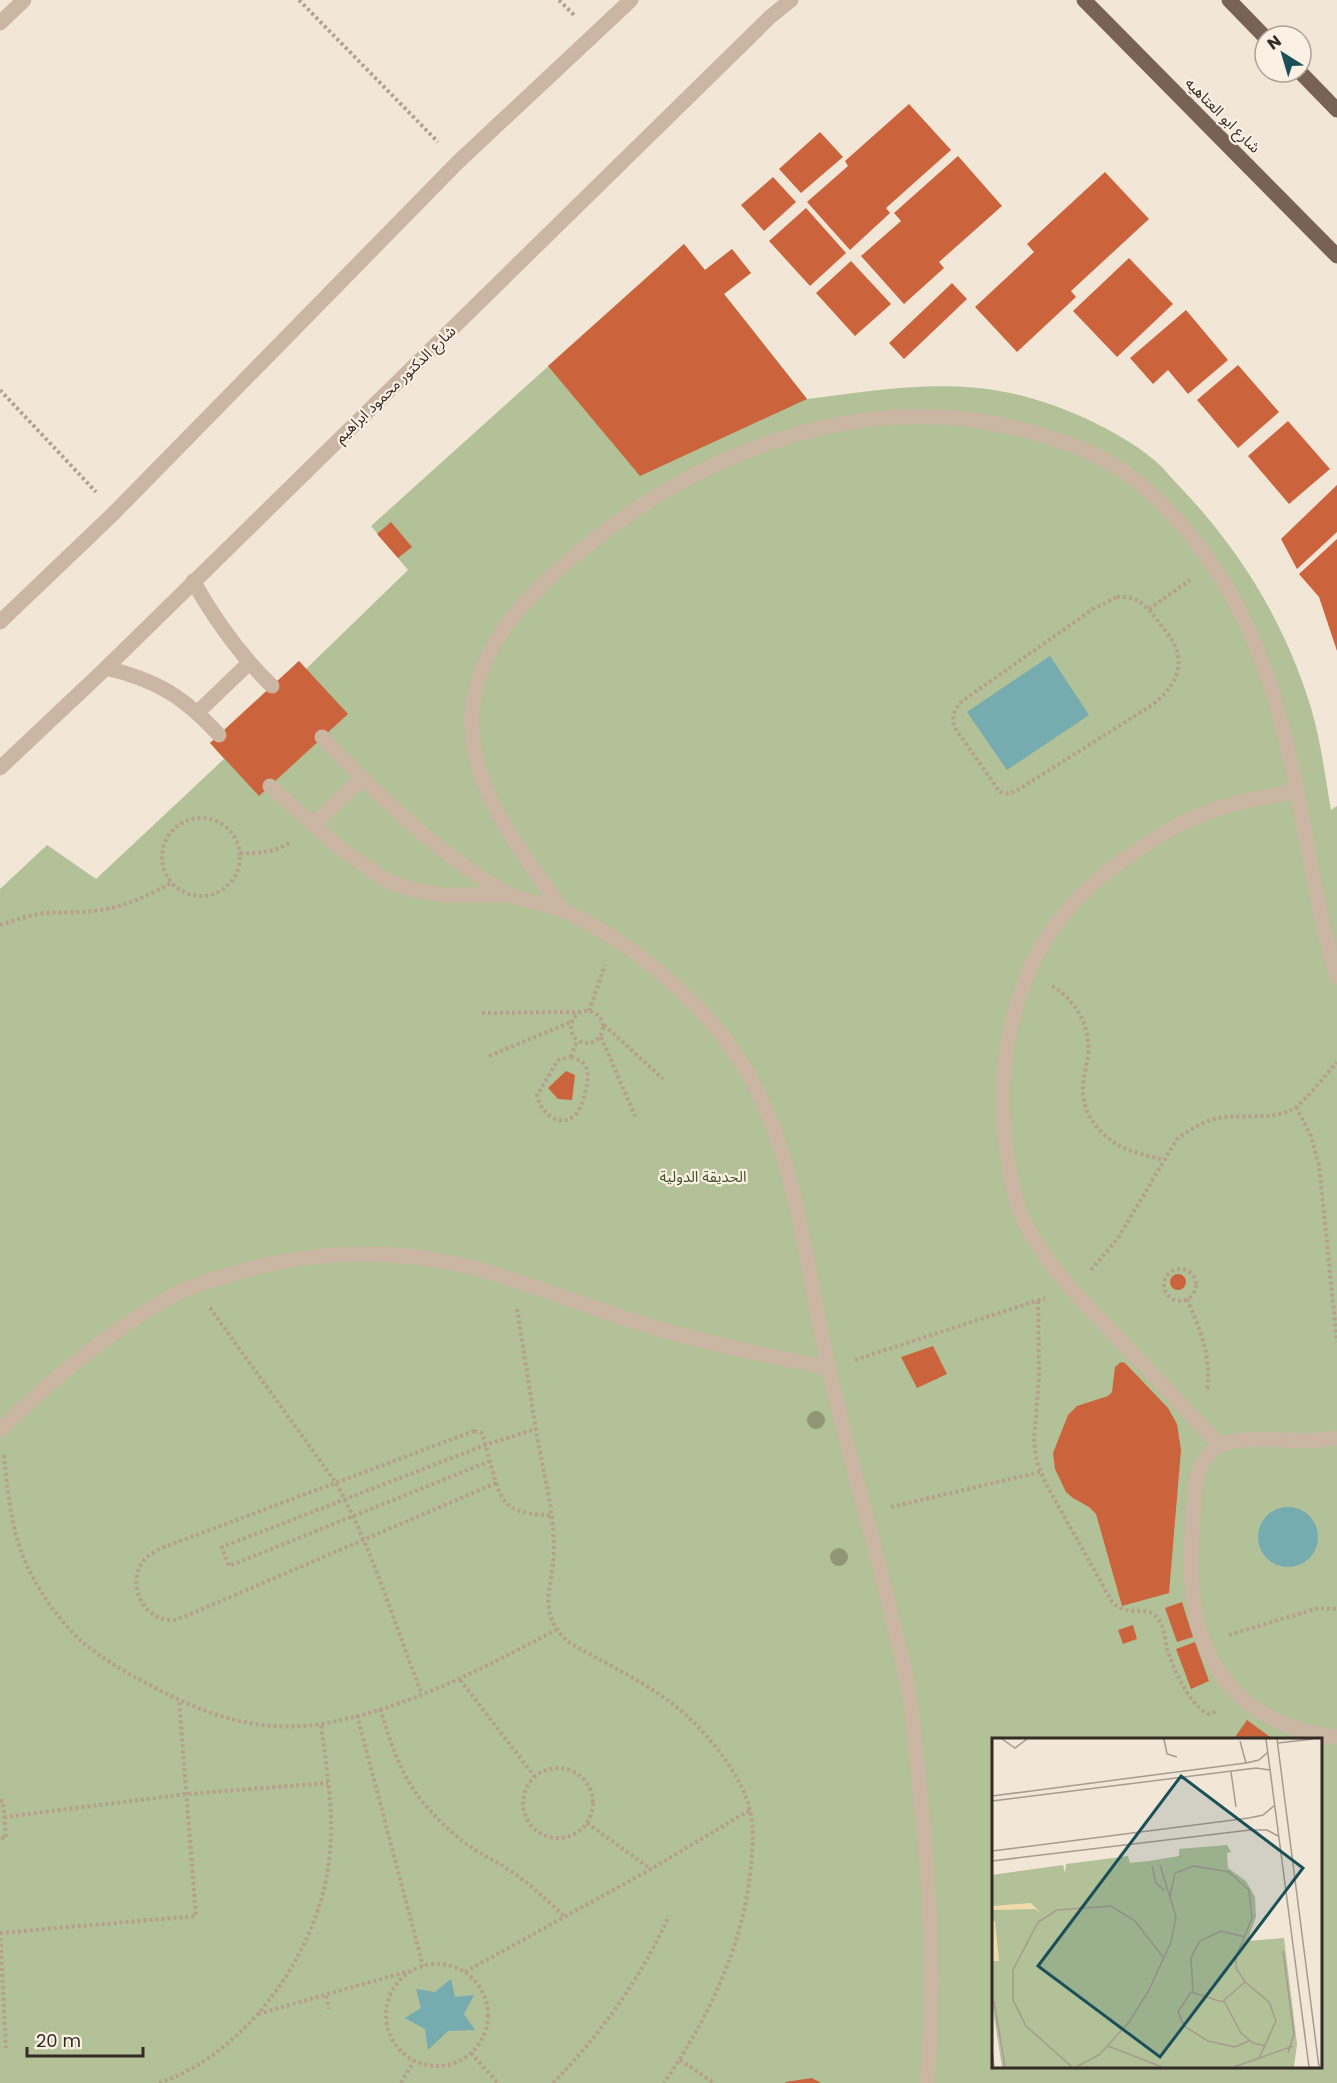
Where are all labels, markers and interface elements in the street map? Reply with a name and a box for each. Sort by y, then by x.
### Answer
north arrow [1253,24,1313,84]
text: N [1263,30,1286,55]
street label: شارع ابو العتاهيه [1179,73,1265,159]
street label: شارع الدكتور محمود ابراهيم [330,320,462,449]
park label: الحديقة الدولية [659,1166,747,1187]
inset map [992,1738,1322,2068]
scale bar [27,2020,142,2058]
text: 20 m [36,2028,81,2053]

